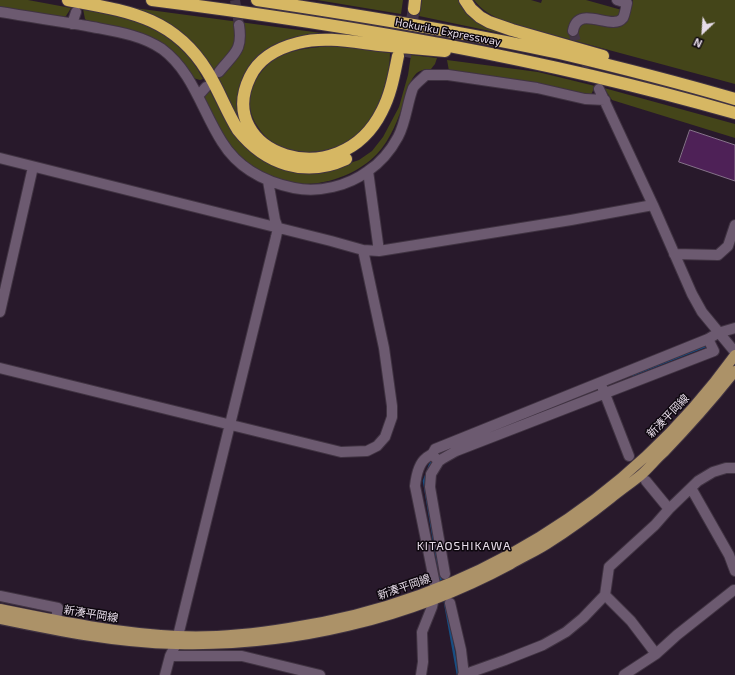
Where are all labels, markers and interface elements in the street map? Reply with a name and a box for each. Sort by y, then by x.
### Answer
north arrow [683,12,723,52]
street label: Hokuriku Expressway [394,15,502,49]
text: N [691,36,704,51]
street label: 新湊平岡線 [644,392,692,440]
district label: KITAOSHIKAWA [417,539,511,553]
street label: 新湊平岡線 [376,572,432,602]
street label: 新湊平岡線 [63,603,119,625]

